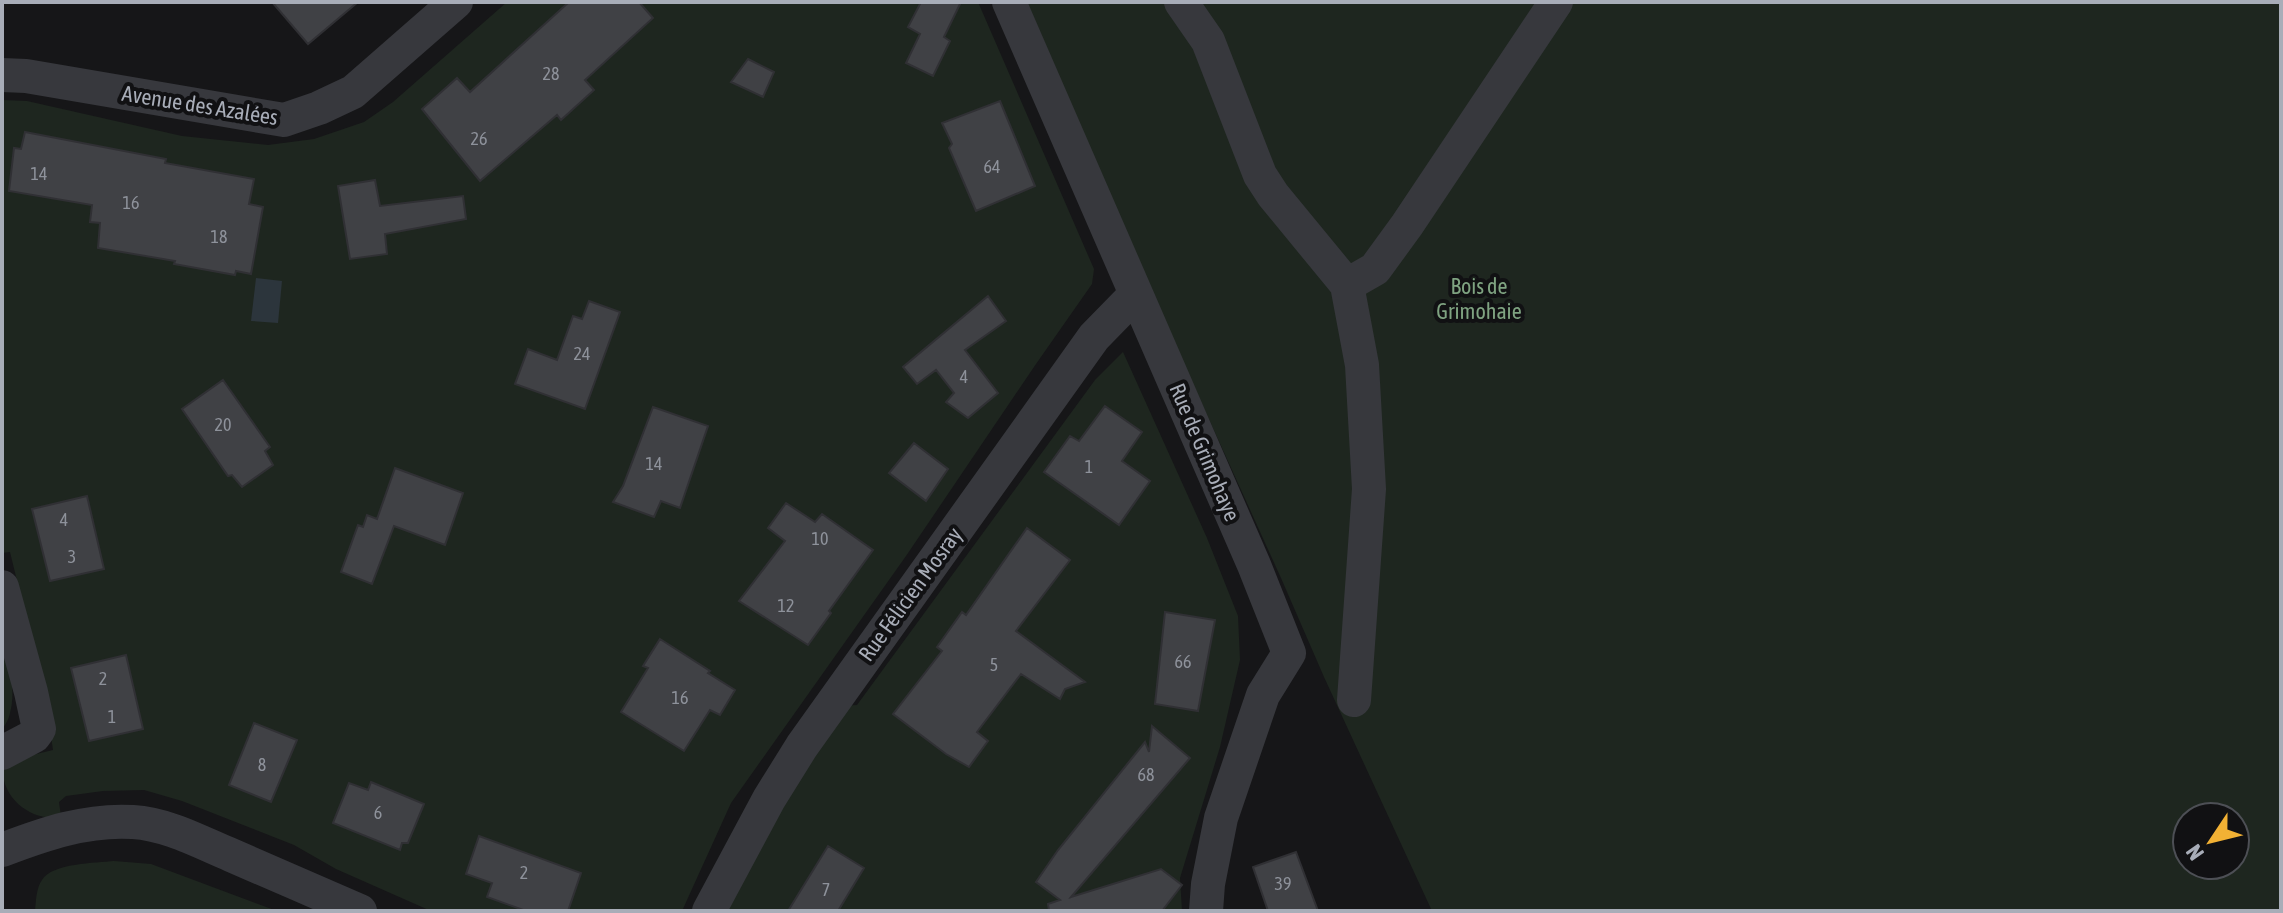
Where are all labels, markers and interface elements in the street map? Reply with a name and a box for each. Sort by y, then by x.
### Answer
house number: 28 [543,63,559,84]
street label: Avenue des Azalées [120,80,280,130]
house number: 26 [471,128,487,149]
house number: 64 [984,156,1000,177]
house number: 14 [31,163,47,184]
house number: 16 [123,192,139,213]
house number: 18 [211,226,227,247]
park label: Bois de Grimohaie [1436,273,1522,324]
house number: 24 [574,343,590,364]
house number: 4 [960,366,968,387]
street label: Rue de Grimohaye [1164,379,1246,525]
house number: 20 [215,414,231,435]
house number: 14 [646,453,662,474]
house number: 1 [1085,456,1093,477]
house number: 4 [60,509,68,530]
street label: Rue Félicien Mosray [853,522,967,666]
house number: 10 [812,528,828,549]
house number: 3 [68,546,76,567]
house number: 12 [778,595,794,616]
house number: 66 [1175,651,1191,672]
house number: 5 [990,654,998,675]
house number: 2 [99,668,107,689]
house number: 16 [672,687,688,708]
house number: 1 [108,706,116,727]
house number: 8 [258,754,266,775]
house number: 68 [1138,764,1154,785]
north arrow [2171,801,2251,881]
house number: 6 [374,802,382,823]
text: N [2180,840,2209,865]
house number: 2 [520,862,528,883]
house number: 39 [1275,873,1291,894]
house number: 7 [822,879,830,900]

